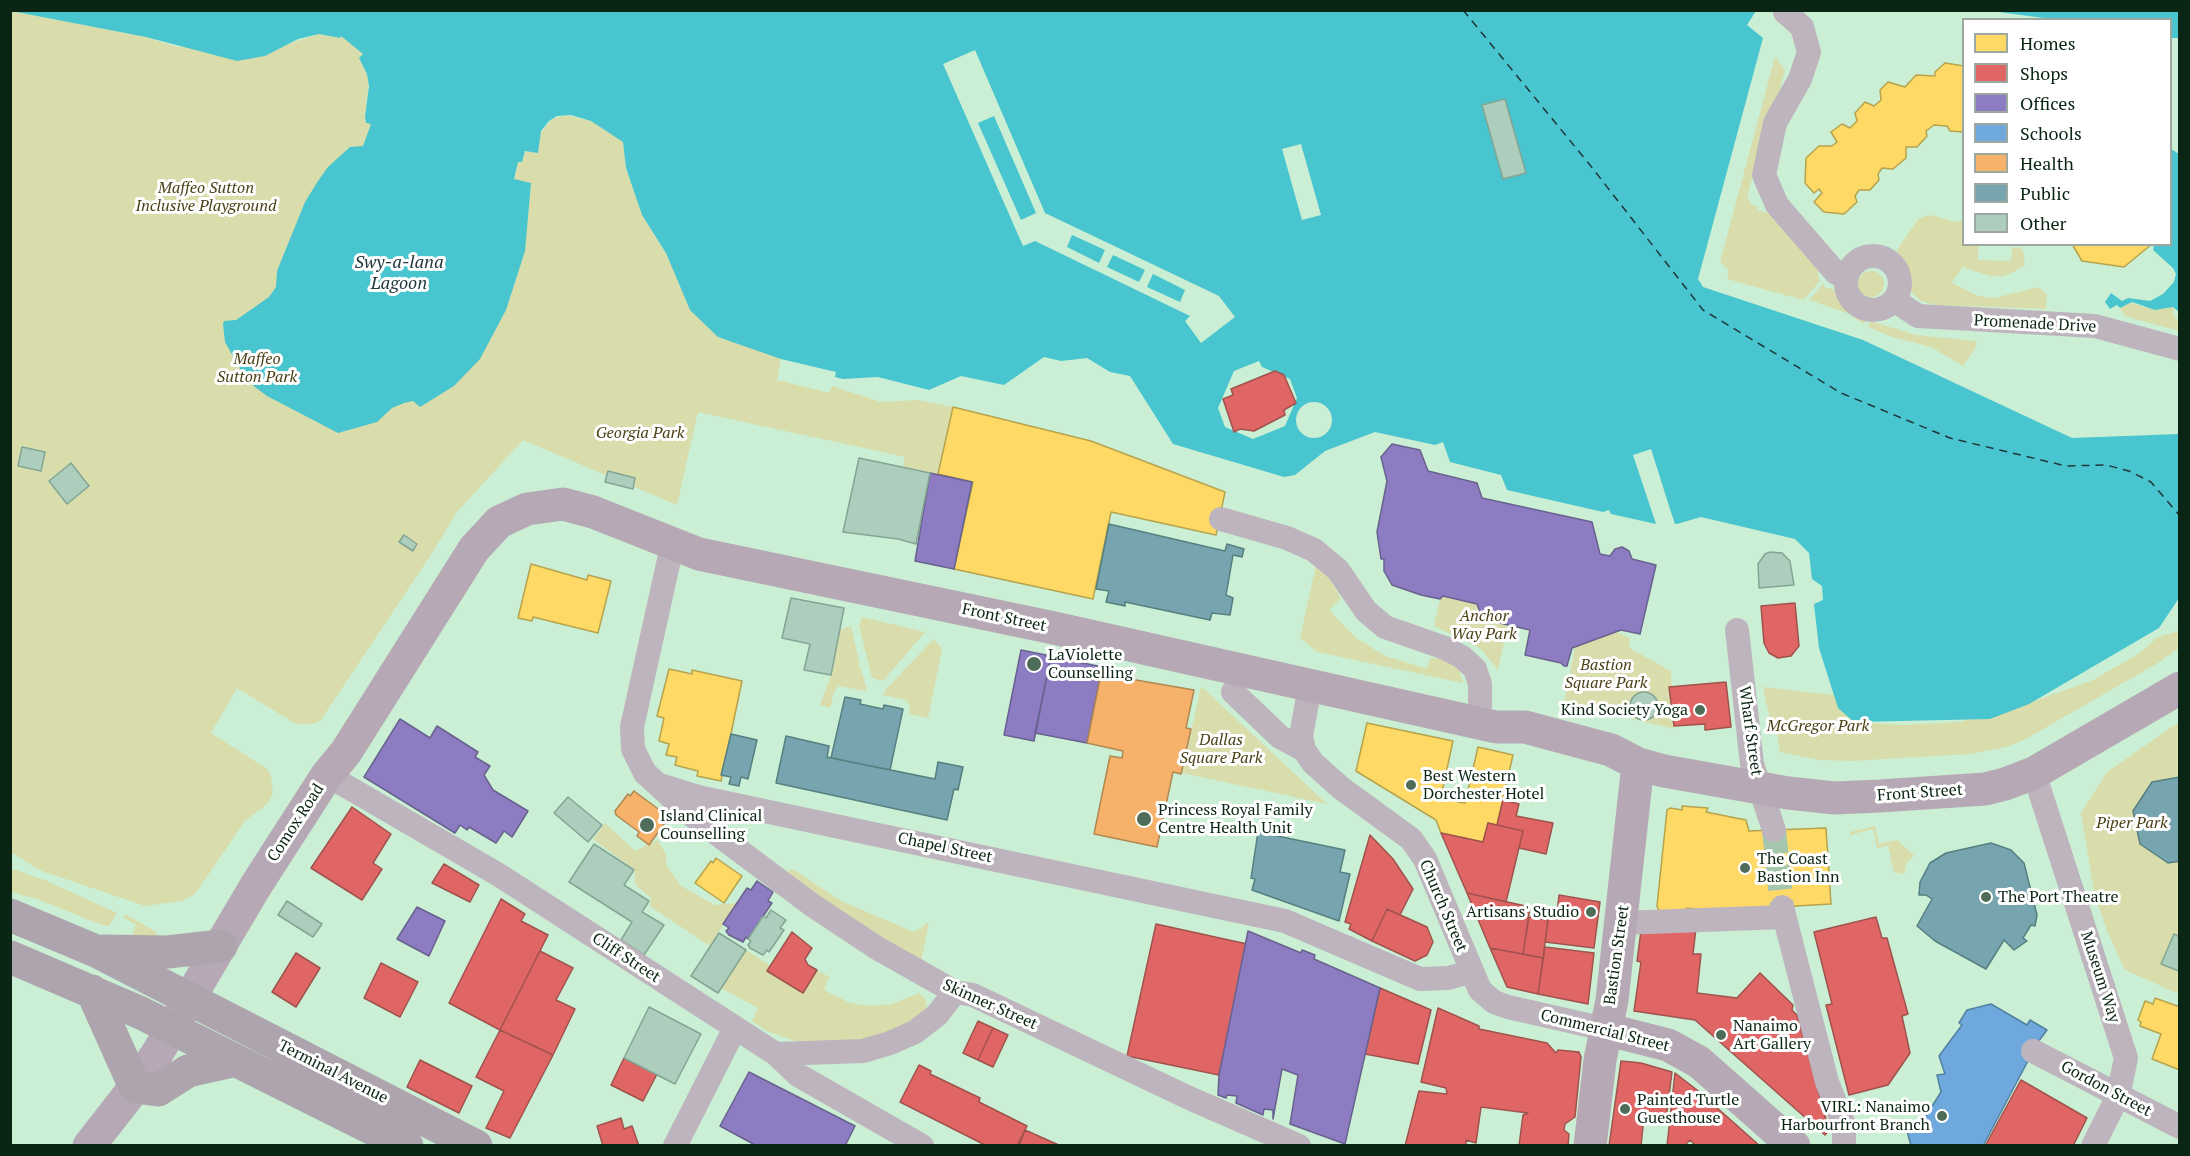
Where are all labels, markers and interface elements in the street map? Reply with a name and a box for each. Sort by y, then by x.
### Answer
legend [1962,18,2172,246]
text: Homes [2020,31,2075,55]
text: Shops [2020,61,2068,85]
text: Offices [2020,91,2075,115]
text: Schools [2020,121,2082,145]
text: Health [2020,151,2074,175]
park label: Maffeo Sutton Inclusive Playground [135,178,277,216]
text: Public [2020,181,2070,205]
text: Other [2020,211,2067,235]
water label: Swy-a-lana Lagoon [354,252,444,294]
street label: Promenade Drive [1973,311,2097,337]
park label: Maffeo Sutton Park [217,349,297,387]
park label: Georgia Park [596,423,684,443]
street label: Front Street [960,600,1048,636]
park label: Anchor Way Park [1451,606,1517,644]
place label: LaViolette Counselling [1048,645,1133,683]
marker: LaViolette Counselling [1025,655,1043,673]
park label: Bastion Square Park [1565,655,1647,693]
street label: Wharf Street [1734,685,1766,777]
place label: Kind Society Yoga [1561,700,1688,720]
marker: Kind Society Yoga [1693,703,1707,717]
park label: McGregor Park [1767,716,1869,736]
park label: Dallas Square Park [1180,730,1262,768]
place label: Best Western Dorchester Hotel [1423,766,1544,804]
marker: Best Western Dorchester Hotel [1404,778,1418,792]
street label: Comox Road [264,780,328,866]
street label: Front Street [1877,780,1963,806]
place label: Princess Royal Family Centre Health Unit [1158,800,1313,838]
place label: Island Clinical Counselling [660,806,762,844]
marker: Princess Royal Family Centre Health Unit [1135,810,1153,828]
park label: Piper Park [2096,813,2168,833]
marker: Island Clinical Counselling [638,816,656,834]
street label: Chapel Street [896,829,994,867]
place label: The Coast Bastion Inn [1757,849,1839,887]
street label: Church Street [1415,857,1471,955]
marker: The Coast Bastion Inn [1738,861,1752,875]
place label: The Port Theatre [1998,887,2119,907]
marker: The Port Theatre [1979,890,1993,904]
place label: Artisans' Studio [1466,902,1579,922]
street label: Bastion Street [1600,904,1634,1006]
marker: Artisans' Studio [1584,905,1598,919]
street label: Cliff Street [588,929,664,987]
street label: Museum Way [2076,929,2124,1025]
street label: Skinner Street [940,976,1040,1034]
street label: Commercial Street [1538,1006,1672,1056]
place label: Nanaimo Art Gallery [1733,1016,1811,1054]
marker: Nanaimo Art Gallery [1714,1028,1728,1042]
street label: Terminal Avenue [275,1036,391,1108]
street label: Gordon Street [2057,1057,2155,1121]
place label: Painted Turtle Guesthouse [1637,1090,1739,1128]
place label: VIRL: Nanaimo Harbourfront Branch [1781,1097,1930,1135]
marker: Painted Turtle Guesthouse [1618,1102,1632,1116]
marker: VIRL: Nanaimo Harbourfront Branch [1935,1109,1949,1123]

